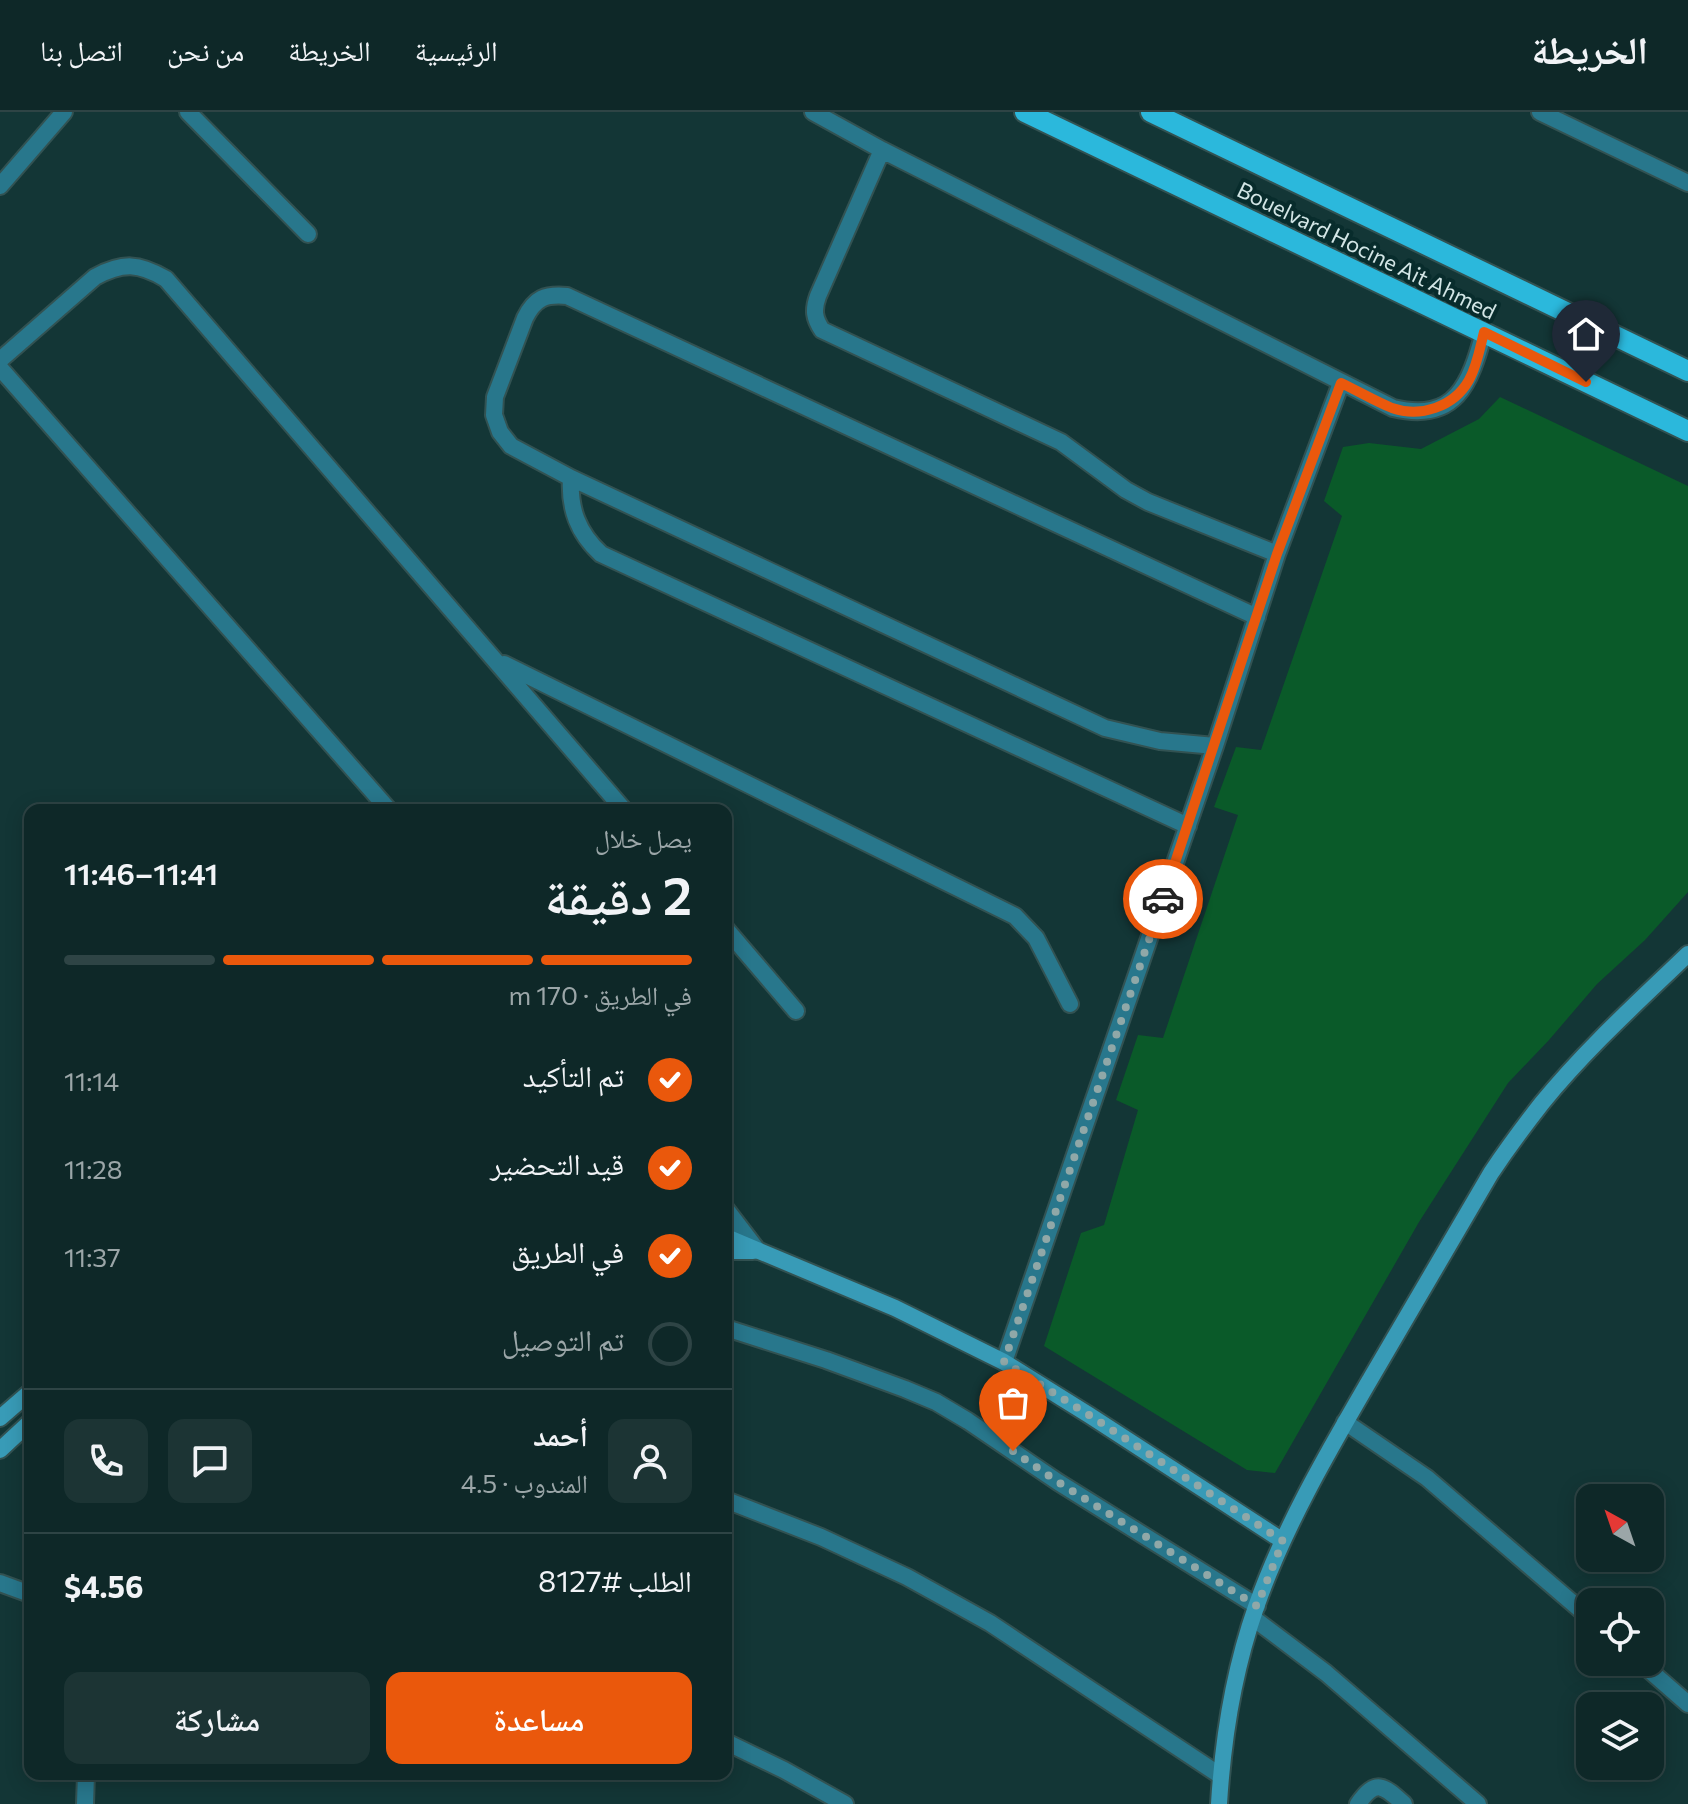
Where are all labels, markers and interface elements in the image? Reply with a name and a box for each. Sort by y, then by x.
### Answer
text: الخريطة [1531,25,1648,72]
text: اتصل بنا [40,33,123,67]
text: من نحن [167,33,244,67]
text: الخريطة [288,33,371,67]
text: الرئيسية [415,33,498,67]
street label: Bouelvard Hocine Ait Ahmed [1233,175,1501,325]
pin [1552,300,1620,382]
icon: home [1564,312,1608,356]
text: يصل خلال [595,822,692,853]
text: 11:41–11:46 [64,854,218,891]
courier [1123,859,1203,939]
text: 2 دقيقة [545,862,692,926]
icon: car [1141,877,1185,921]
text: في الطريق · 170 m [509,979,692,1010]
text: تم التأكيد [523,1056,624,1093]
icon: check [648,1058,692,1102]
text: 11:14 [64,1065,119,1096]
text: قيد التحضير [490,1144,624,1181]
icon: check [648,1146,692,1190]
text: 11:28 [64,1153,123,1184]
text: في الطريق [511,1232,624,1269]
icon: check [648,1234,692,1278]
text: 11:37 [64,1241,121,1272]
text: تم التوصيل [502,1320,624,1357]
pin [979,1369,1047,1451]
icon: bag [991,1381,1035,1425]
text: أحمد [533,1415,588,1452]
button: phone [64,1419,148,1503]
button: chat [168,1419,252,1503]
button: person [608,1419,692,1503]
text: المندوب · 4.5 [461,1467,588,1498]
north arrow [1576,1484,1664,1572]
map controls [1576,1484,1664,1780]
text: الطلب #8127 [538,1561,692,1598]
text: $4.56 [64,1567,143,1604]
button: locate [1576,1588,1664,1676]
button: مشاركة [64,1672,370,1764]
button: مساعدة [386,1672,692,1764]
button: layers [1576,1692,1664,1780]

